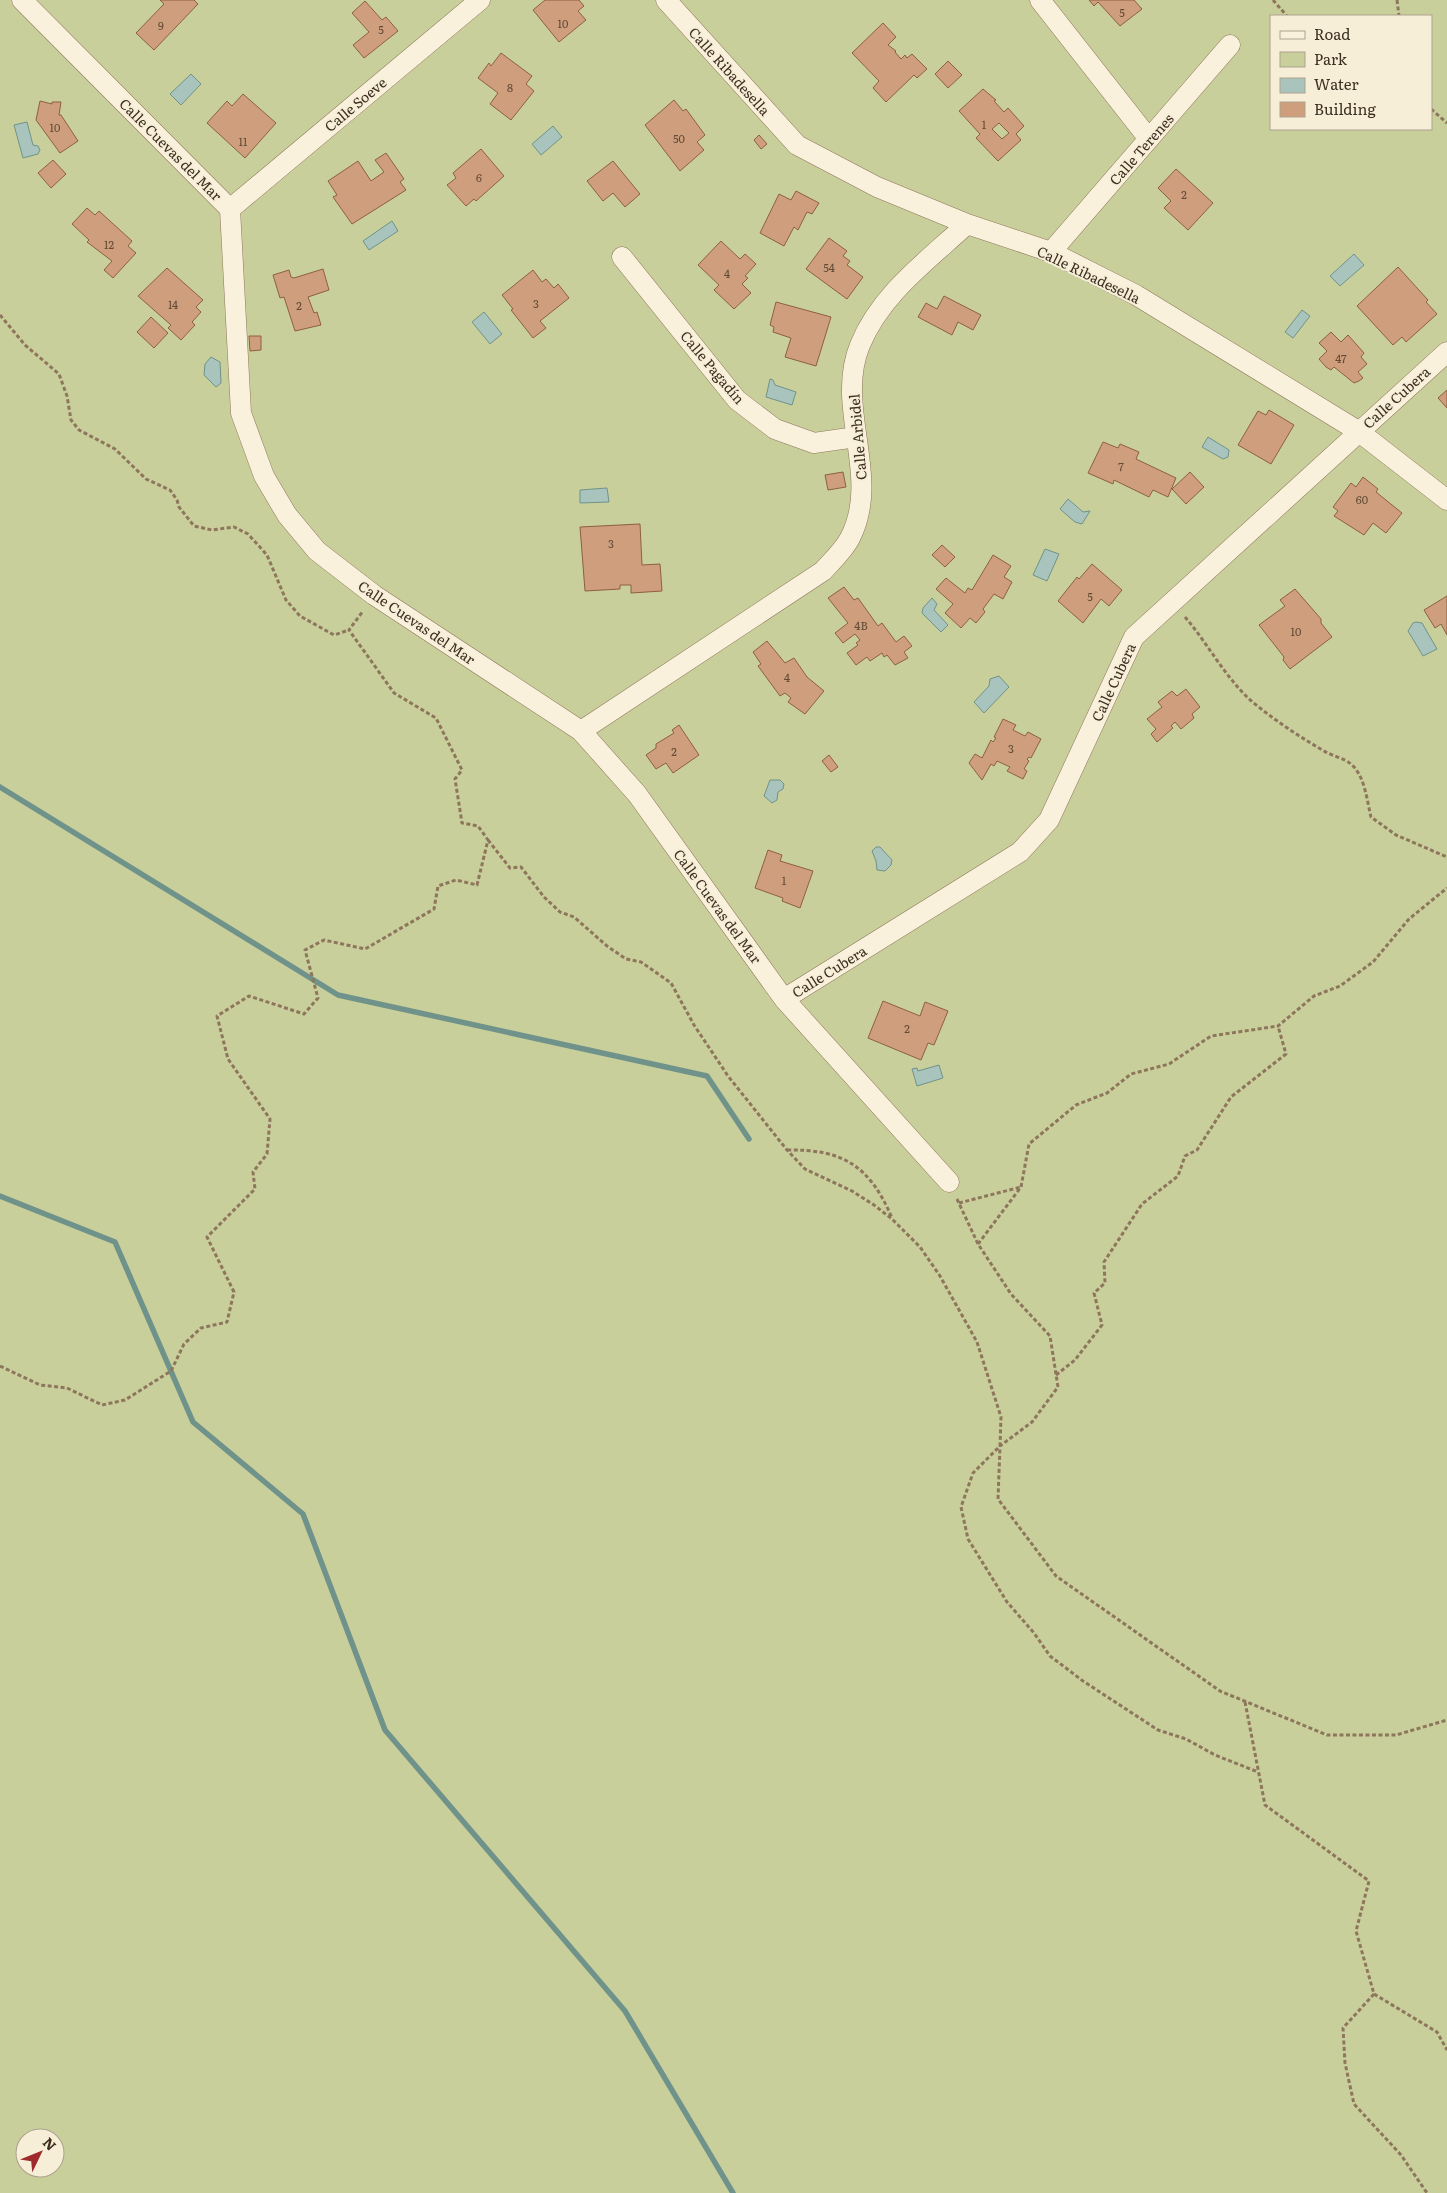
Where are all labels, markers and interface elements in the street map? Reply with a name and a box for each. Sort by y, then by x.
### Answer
house number: 5 [1119,4,1125,20]
house number: 10 [558,15,568,31]
legend [1270,15,1432,130]
house number: 9 [158,17,164,33]
house number: 5 [378,21,384,37]
street label: Calle Ribadesella [685,22,775,120]
text: Road [1314,22,1350,45]
text: Park [1314,47,1348,70]
street label: Calle Soeve [320,72,390,136]
text: Water [1314,72,1359,95]
house number: 8 [507,79,513,95]
street label: Calle Cuevas del Mar [115,93,227,205]
text: Building [1314,97,1376,120]
street label: Calle Terenes [1104,109,1178,189]
house number: 1 [982,116,987,132]
house number: 10 [50,119,60,135]
house number: 50 [673,130,685,146]
house number: 11 [239,133,248,149]
house number: 6 [476,169,482,185]
house number: 2 [1181,186,1187,202]
house number: 12 [104,236,114,252]
street label: Calle Ribadesella [1034,240,1144,308]
house number: 54 [823,259,835,275]
house number: 4 [724,265,730,281]
house number: 3 [533,295,539,311]
house number: 14 [168,296,178,312]
house number: 2 [296,297,302,313]
street label: Calle Pagadín [676,326,750,408]
house number: 47 [1335,350,1347,366]
street label: Calle Cubera [1358,361,1434,433]
street label: Calle Arbidel [843,393,871,481]
house number: 7 [1118,458,1124,474]
house number: 60 [1356,491,1368,507]
house number: 3 [608,535,614,551]
street label: Calle Cuevas del Mar [354,575,480,669]
house number: 5 [1087,588,1093,604]
house number: 4B [854,617,868,633]
house number: 10 [1291,623,1301,639]
street label: Calle Cubera [1086,639,1140,725]
house number: 4 [784,669,790,685]
house number: 3 [1008,740,1014,756]
house number: 2 [671,743,677,759]
street label: Calle Cuevas del Mar [670,845,767,968]
house number: 1 [782,872,787,888]
street label: Calle Cubera [788,940,870,1002]
house number: 2 [904,1020,910,1036]
north arrow [15,2128,65,2178]
text: N [39,2132,62,2155]

